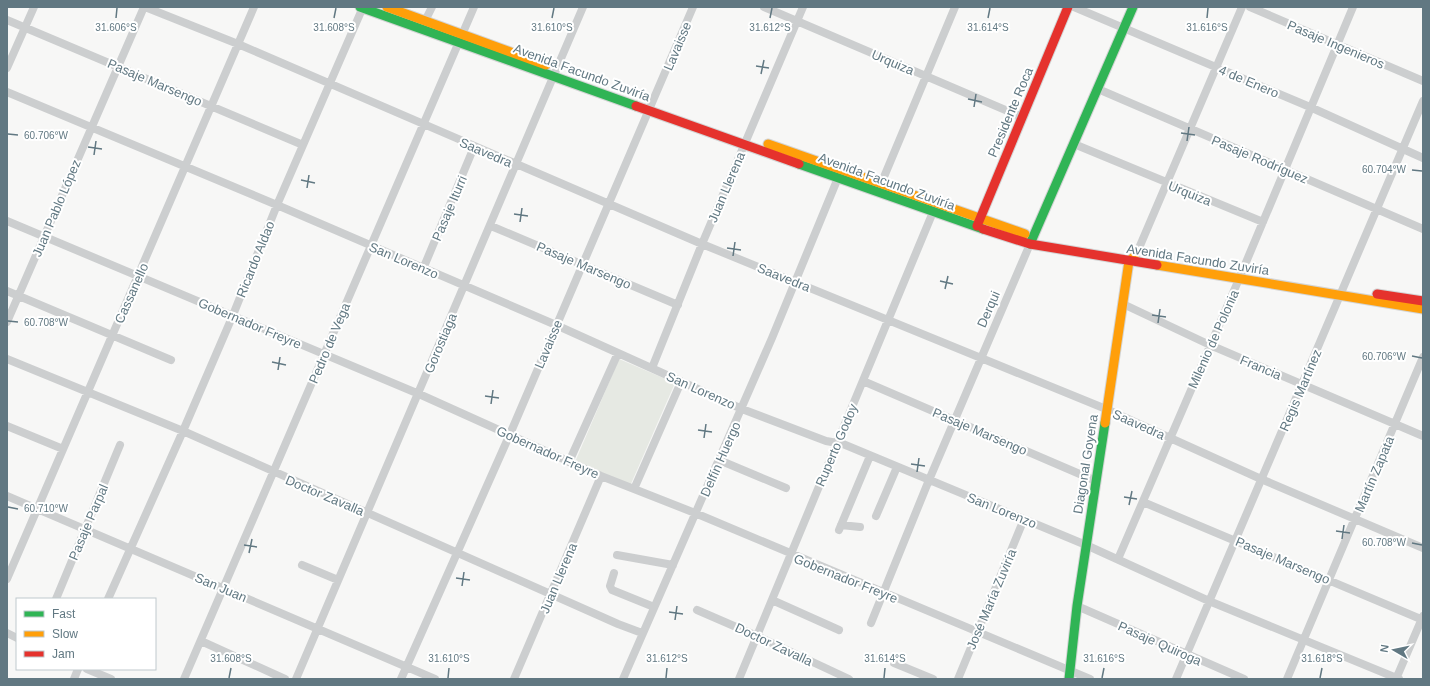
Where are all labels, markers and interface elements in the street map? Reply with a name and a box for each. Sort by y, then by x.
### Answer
street label: Pasaje Ingenieros [1285,17,1387,72]
street label: Lavaisse [661,20,694,73]
text: 31.606°S [95,22,137,33]
text: 31.608°S [313,22,355,33]
text: 31.610°S [531,22,573,33]
text: 31.612°S [749,22,791,33]
text: 31.614°S [967,22,1009,33]
text: 31.616°S [1186,22,1228,33]
street label: Avenida Facundo Zuviría [511,41,653,104]
street label: Urquiza [869,47,917,78]
street label: Pasaje Marsengo [105,56,204,109]
street label: 4 de Enero [1217,62,1281,101]
street label: Presidente Roca [985,64,1036,159]
text: 60.706°W [24,130,69,141]
street label: Pasaje Rodríguez [1209,132,1310,187]
street label: Saavedra [457,135,515,171]
street label: Juan Llerena [705,149,748,225]
street label: Avenida Facundo Zuviría [816,150,958,213]
street label: Juan Pablo López [29,157,84,259]
text: 60.704°W [1362,164,1407,175]
street label: Pasaje Iturri [429,173,470,243]
street label: Urquiza [1166,178,1214,209]
street label: Ricardo Aldao [233,219,278,300]
street label: San Lorenzo [367,239,441,282]
street label: Pasaje Marsengo [534,239,633,292]
street label: Avenida Facundo Zuviría [1125,241,1271,278]
street label: Saavedra [755,260,813,295]
street label: Cassanello [112,261,151,326]
street label: Milenio de Polonia [1185,287,1242,391]
street label: Derqui [974,289,1003,330]
street label: Gobernador Freyre [196,295,304,352]
street label: Pedro de Vega [306,300,353,386]
street label: Gorostiaga [421,310,460,375]
text: 60.708°W [24,317,69,328]
street label: Lavaisse [532,318,565,371]
street label: Regis Martínez [1276,347,1324,433]
text: 60.706°W [1362,351,1407,362]
street label: Francia [1238,352,1284,383]
street label: San Lorenzo [664,369,738,412]
street label: Ruperto Godoy [812,401,861,489]
street label: Pasaje Marsengo [930,405,1029,458]
street label: Saavedra [1110,406,1168,443]
street label: Diagonal Goyena [1070,413,1101,515]
street label: Delfín Huergo [697,420,744,499]
street label: Gobernador Freyre [494,423,601,482]
street label: Martín Zapata [1352,433,1397,514]
street label: Doctor Zavalla [283,472,367,519]
street label: Pasaje Parpal [66,482,111,562]
street label: San Lorenzo [965,490,1039,531]
text: 60.710°W [24,503,69,514]
street label: Pasaje Marsengo [1233,534,1332,587]
text: 60.708°W [1362,537,1407,548]
street label: Juan Llerena [537,540,580,616]
street label: José María Zuviría [964,546,1020,652]
street label: Gobernador Freyre [792,551,900,606]
street label: San Juan [193,570,249,605]
legend [16,598,156,670]
text: Fast [52,607,76,621]
street label: Pasaje Quiroga [1116,618,1204,669]
street label: Doctor Zavalla [733,620,816,669]
text: Slow [52,627,78,641]
north arrow [1374,630,1414,670]
text: N [1378,644,1391,653]
text: Jam [52,647,75,661]
text: 31.608°S [210,653,252,664]
text: 31.610°S [428,653,470,664]
text: 31.612°S [646,653,688,664]
text: 31.614°S [864,653,906,664]
text: 31.616°S [1083,653,1125,664]
text: 31.618°S [1301,653,1343,664]

